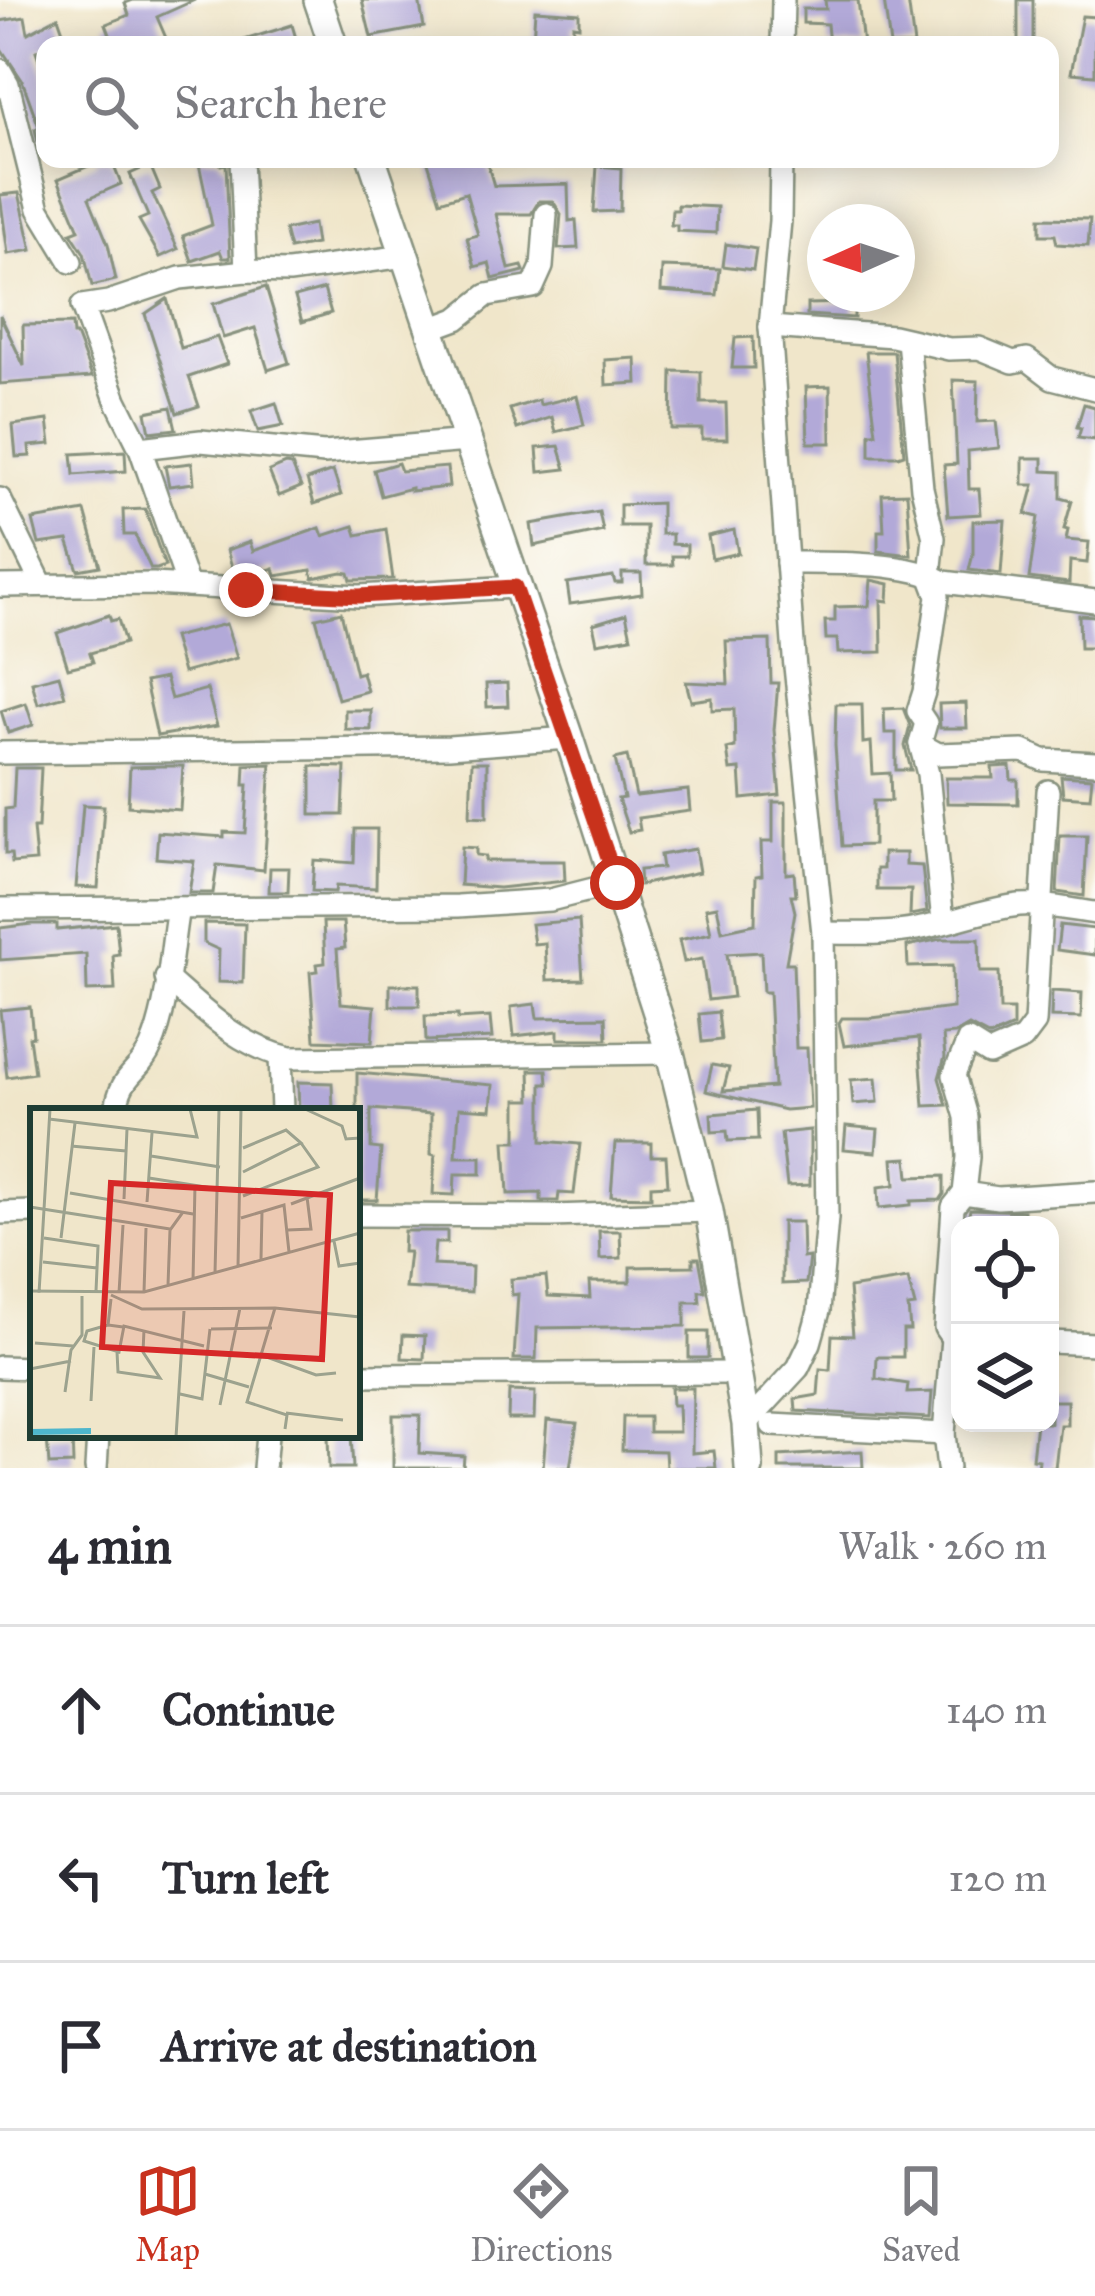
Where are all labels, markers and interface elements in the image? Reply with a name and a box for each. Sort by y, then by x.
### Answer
search box [36,36,1059,168]
icon: search [78,69,144,135]
text: Search here [174,75,387,130]
north arrow [807,204,915,312]
route end [219,563,273,617]
route start [590,856,644,910]
inset map [30,1108,360,1438]
map controls [951,1216,1059,1432]
button: locate [951,1216,1059,1324]
button: layers [951,1324,1059,1432]
text: 4 min [48,1515,172,1577]
text: Walk · 260 m [838,1522,1047,1570]
icon: ahead [48,1677,114,1743]
text: Continue [162,1682,335,1737]
text: 140 m [946,1686,1047,1734]
icon: left [48,1845,114,1911]
text: Turn left [162,1850,329,1905]
text: 120 m [948,1854,1047,1902]
icon: arrive [48,2013,114,2079]
text: Arrive at destination [162,2018,537,2073]
tab: Map [135,2158,201,2270]
tab: Directions [470,2158,612,2270]
tab: Saved [882,2158,960,2270]

